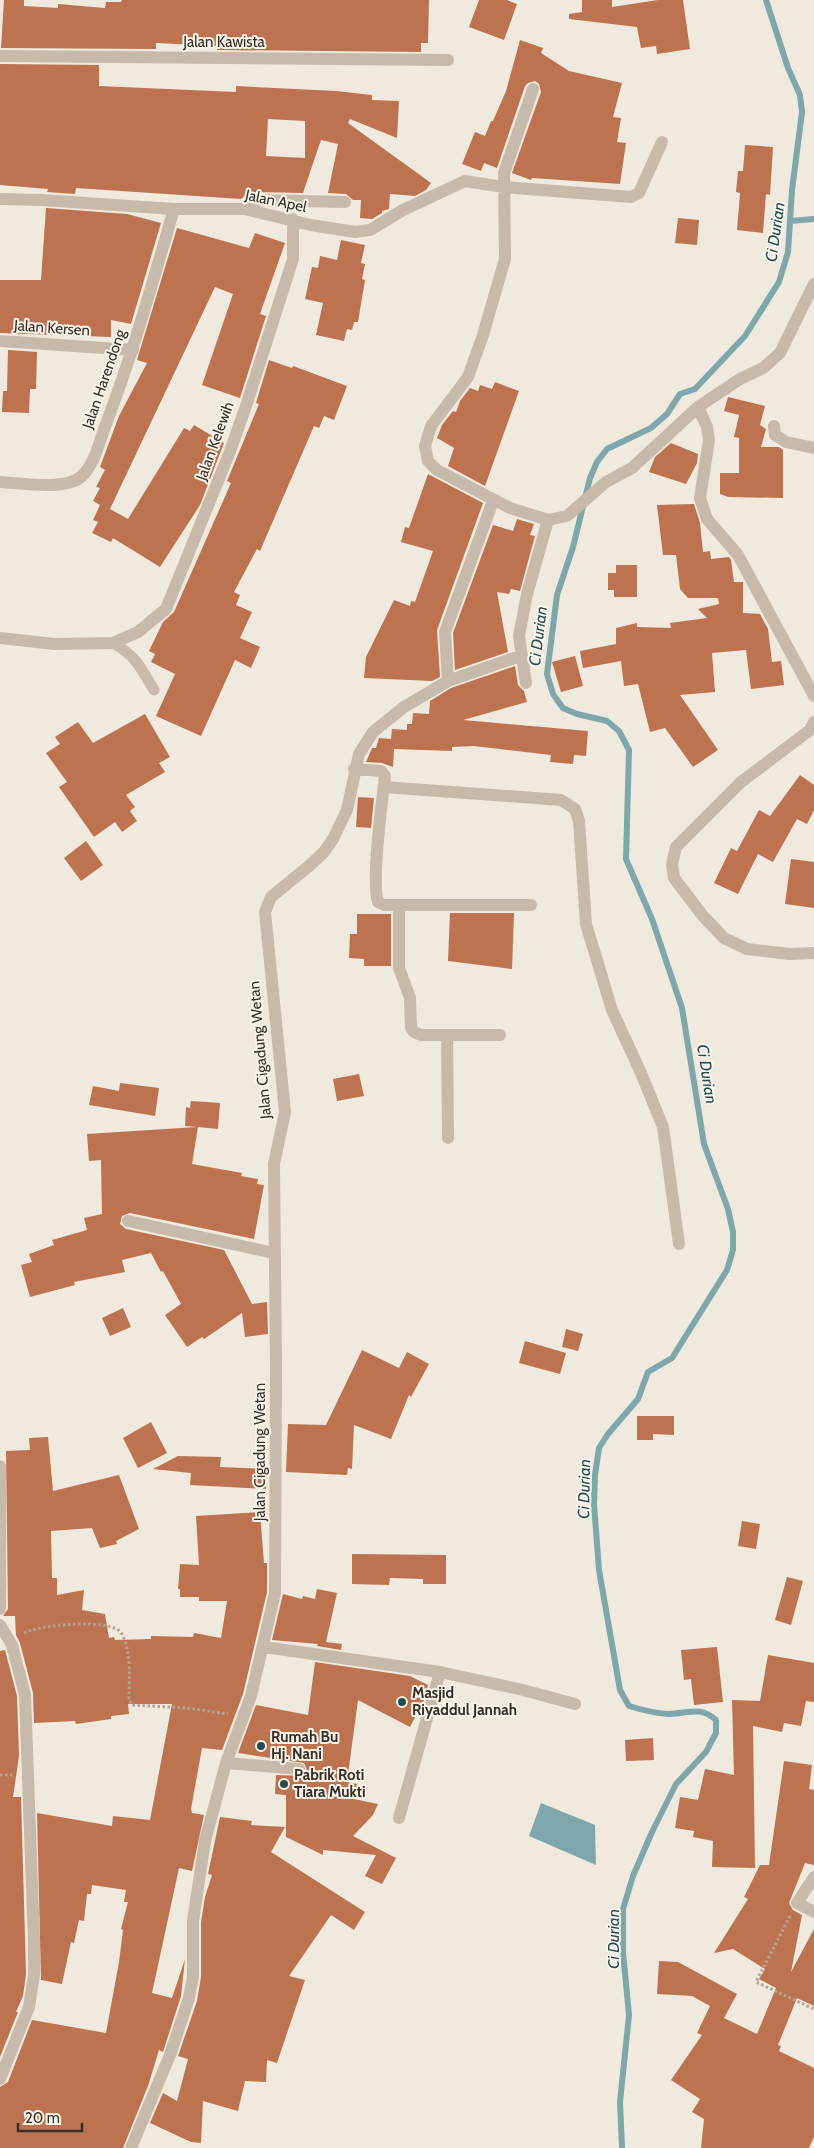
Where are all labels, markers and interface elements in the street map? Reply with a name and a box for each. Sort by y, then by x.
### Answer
street label: Jalan Kawista [182,33,265,51]
street label: Jalan Apel [243,186,309,216]
water label: Ci Durian [761,201,789,263]
street label: Jalan Kersen [12,316,91,340]
street label: Jalan Harendong [78,326,130,432]
street label: Jalan Kelewih [192,399,238,484]
water label: Ci Durian [525,605,551,667]
street label: Jalan Cigadung Wetan [245,980,275,1121]
water label: Ci Durian [693,1043,721,1105]
street label: Jalan Cigadung Wetan [251,1383,269,1522]
water label: Ci Durian [574,1459,594,1519]
place label: Masjid Riyaddul Jannah [412,1684,517,1719]
marker: Masjid Riyaddul Jannah [396,1696,408,1708]
place label: Rumah Bu Hj. Nani [271,1728,338,1763]
marker: Rumah Bu Hj. Nani [255,1740,267,1752]
place label: Pabrik Roti Tiara Mukti [294,1766,366,1801]
marker: Pabrik Roti Tiara Mukti [278,1778,290,1790]
water label: Ci Durian [604,1909,623,1969]
scale bar [18,2100,81,2132]
text: 20 m [25,2109,60,2127]

